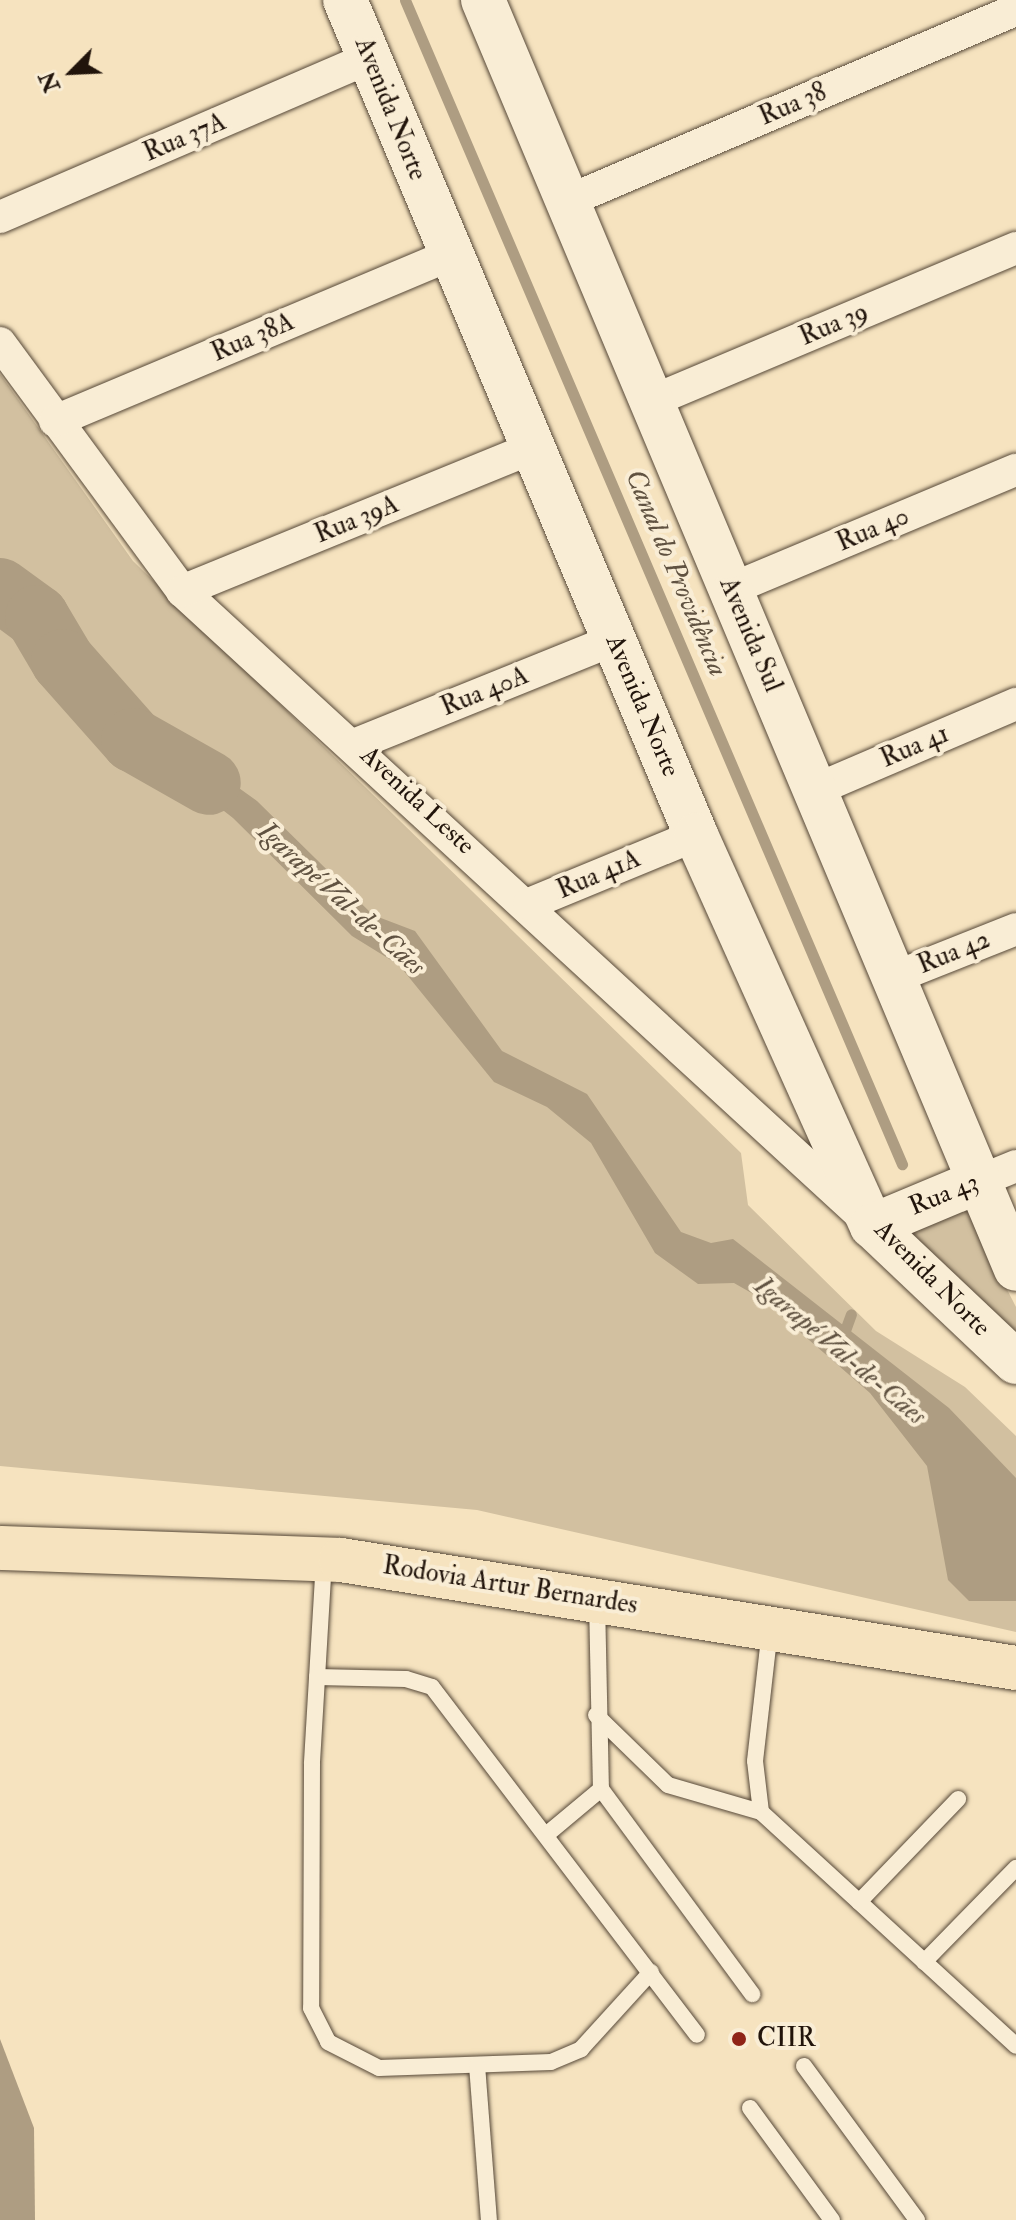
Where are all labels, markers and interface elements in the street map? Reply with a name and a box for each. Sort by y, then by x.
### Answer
north arrow [32,32,112,112]
street label: Avenida Norte [347,33,433,185]
text: N [33,67,67,96]
street label: Rua 38 [755,77,831,133]
street label: Rua 37A [139,107,231,169]
street label: Rua 39 [795,297,873,353]
street label: Rua 38A [207,307,299,369]
water label: Canal do Providência [617,465,735,681]
street label: Rua 39A [310,489,404,551]
street label: Rua 40 [832,501,914,559]
street label: Avenida Sul [712,573,788,697]
street label: Avenida Norte [598,630,686,782]
street label: Rua 40A [437,660,533,724]
street label: Rua 41 [876,719,954,775]
street label: Avenida Leste [353,740,481,862]
water label: Igarapé Val-de-Cães [250,815,432,983]
street label: Rua 41A [553,843,645,907]
street label: Rua 42 [913,924,995,982]
street label: Rua 43 [905,1167,983,1223]
street label: Avenida Norte [868,1215,996,1343]
water label: Igarapé Val-de-Cães [747,1269,933,1433]
street label: Rodovia Artur Bernardes [380,1550,640,1622]
place label: CIIR [757,2023,816,2055]
marker: CIIR [728,2028,750,2050]

